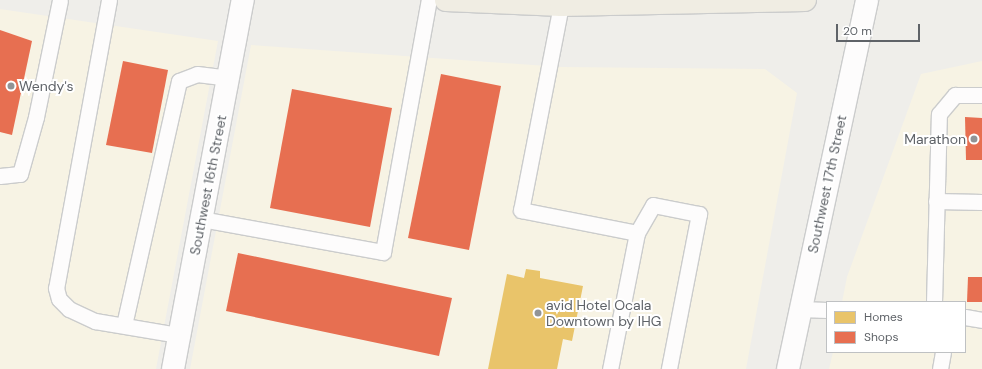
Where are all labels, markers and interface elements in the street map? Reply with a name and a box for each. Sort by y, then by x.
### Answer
scale bar [838,16,922,42]
text: 20 m [843,23,872,39]
place label: Wendy's [19,78,74,94]
marker: Wendy's [6,81,16,91]
street label: Southwest 17th Street [804,113,850,255]
street label: Southwest 16th Street [186,114,230,256]
place label: Marathon [904,131,966,147]
marker: Marathon [969,134,979,144]
place label: avid Hotel Ocala Downtown by IHG [546,297,661,330]
legend [826,301,966,353]
marker: avid Hotel Ocala Downtown by IHG [533,308,543,318]
text: Homes [864,309,903,325]
text: Shops [864,329,899,345]

